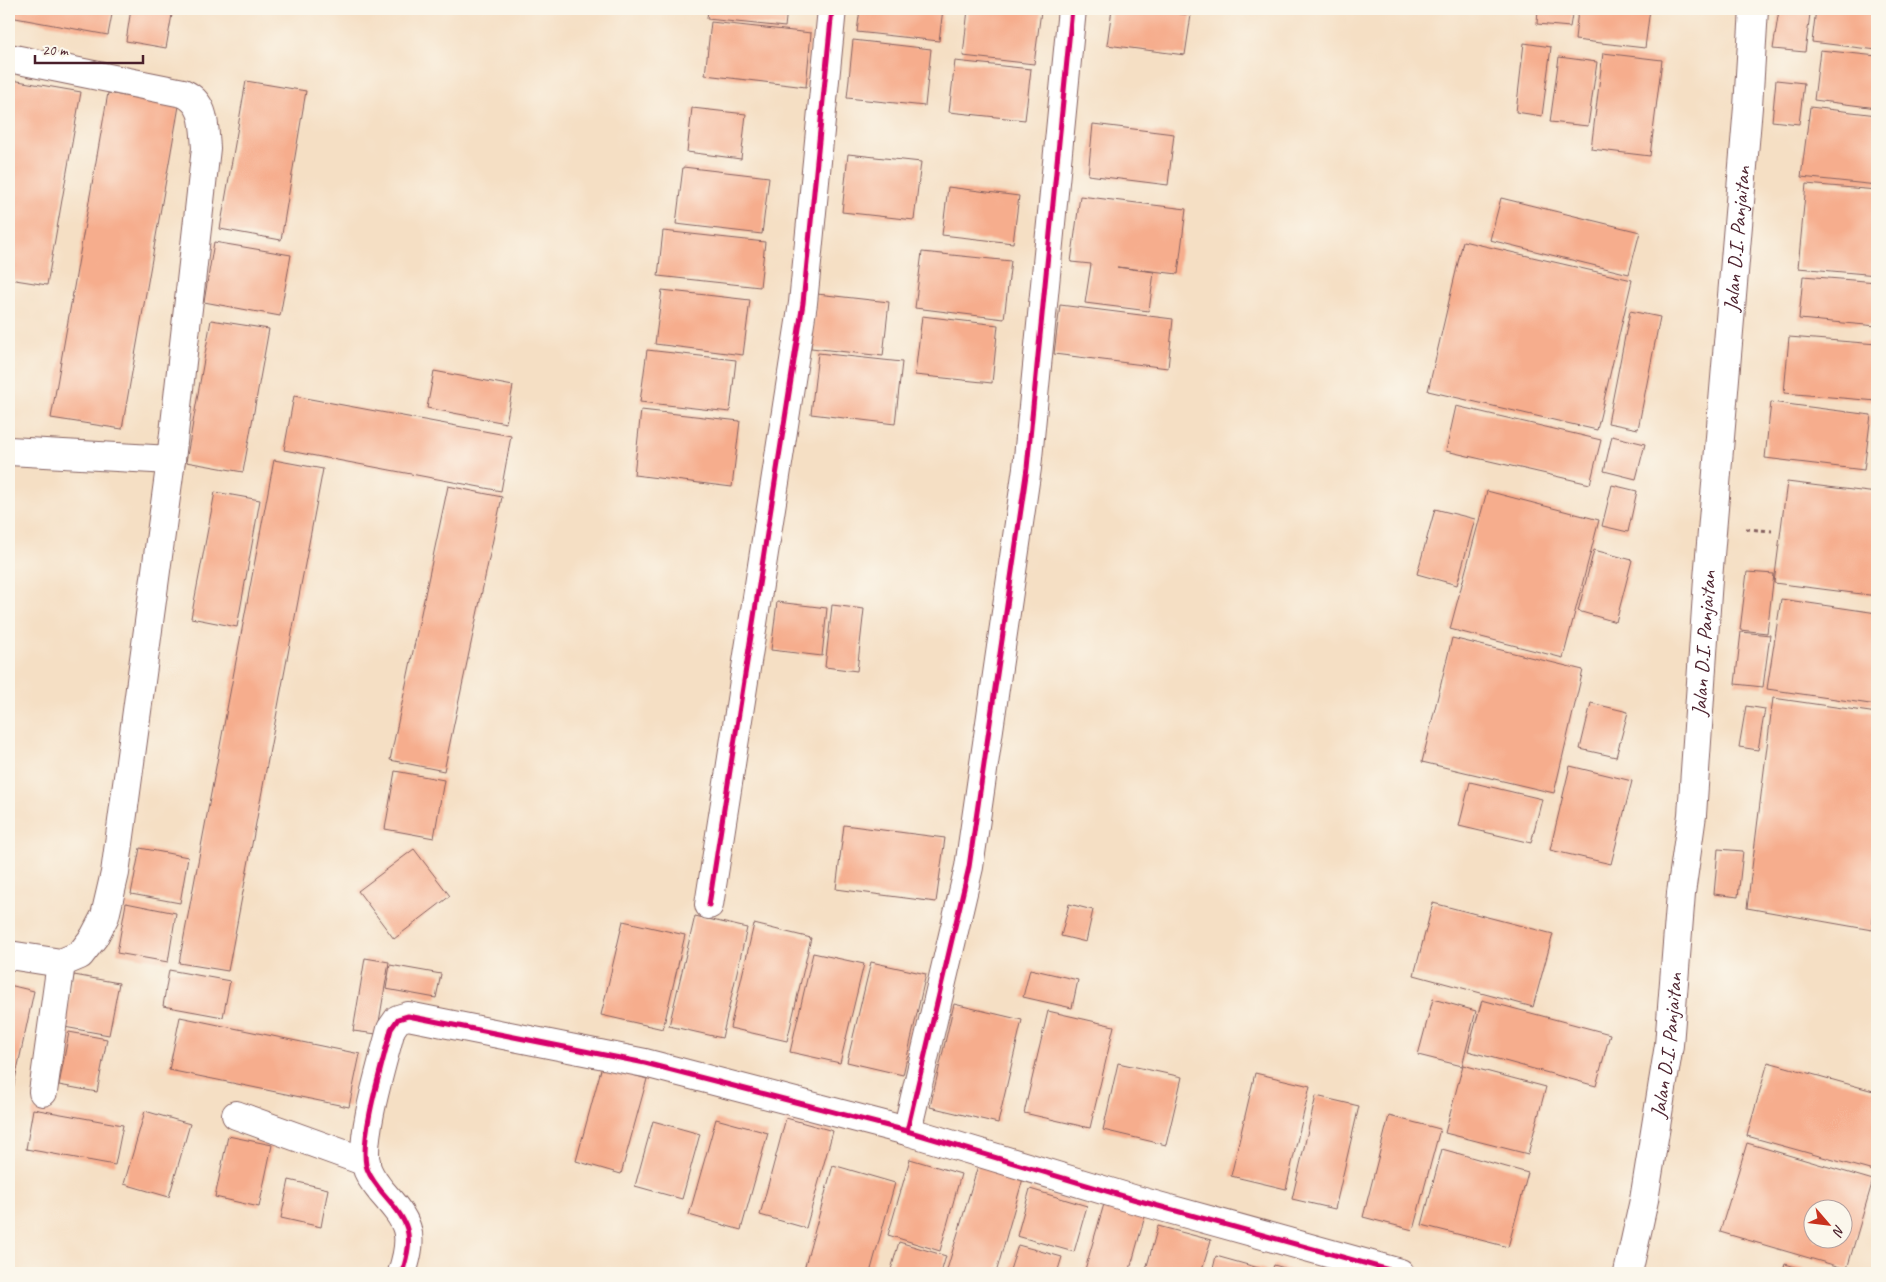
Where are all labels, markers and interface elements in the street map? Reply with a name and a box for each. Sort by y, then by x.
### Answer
scale bar [35,32,142,64]
text: 20 m [42,41,69,60]
street label: Jalan D.I. Panjaitan [1718,165,1756,313]
street label: Jalan D.I. Panjaitan [1686,569,1722,718]
street label: Jalan D.I. Panjaitan [1644,972,1688,1121]
north arrow [1804,1200,1854,1250]
text: N [1828,1222,1849,1240]

